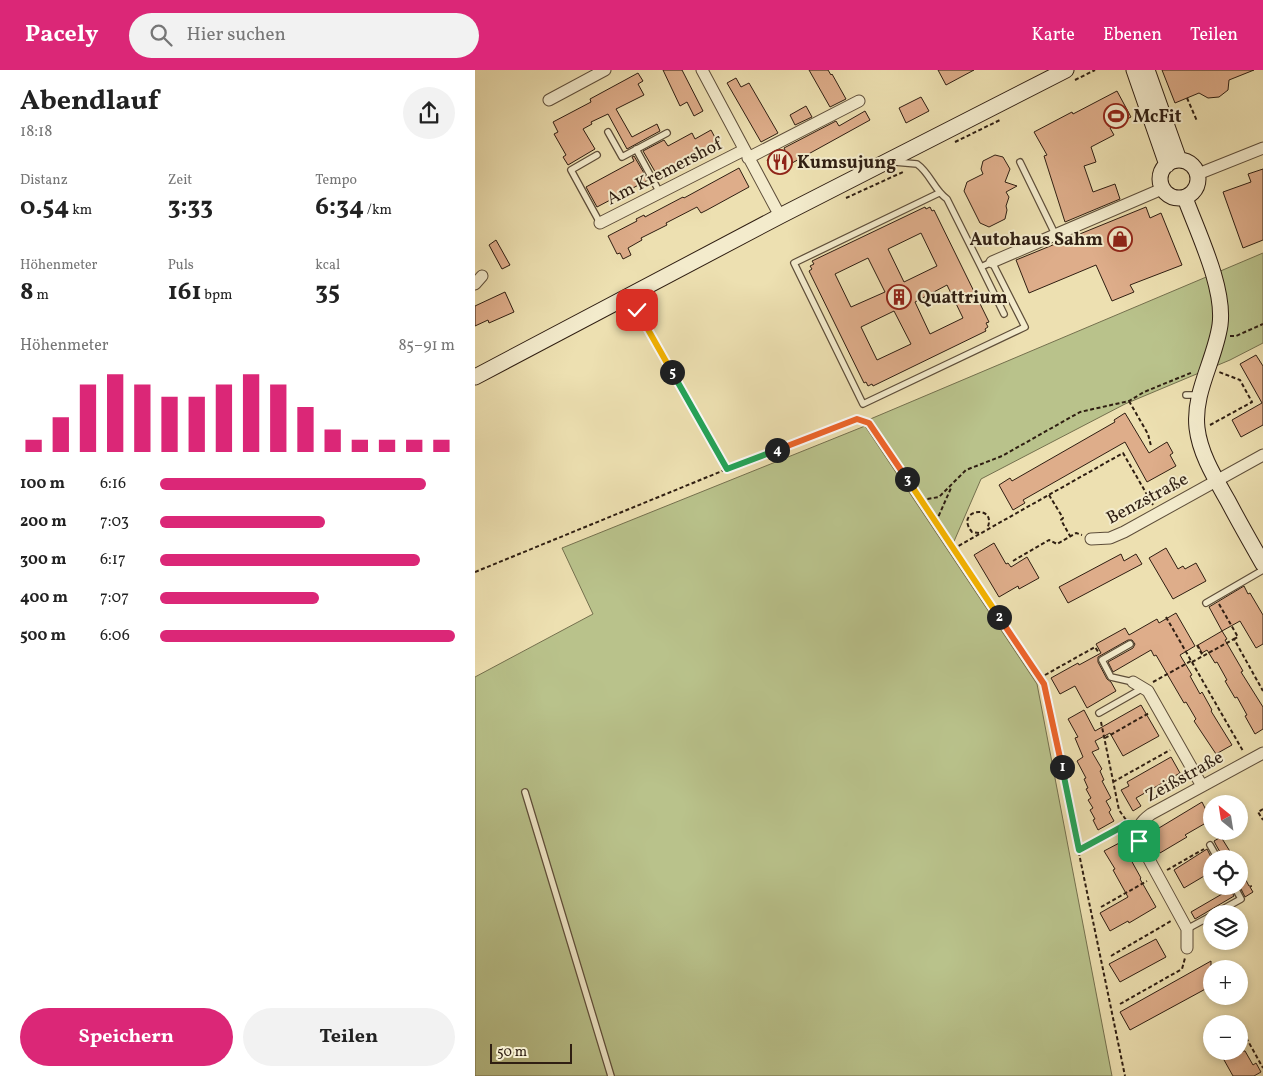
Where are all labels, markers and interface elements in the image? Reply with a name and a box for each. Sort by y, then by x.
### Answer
search box [129,13,479,58]
text: Pacely [25,18,99,52]
icon: search [147,21,175,49]
text: Hier suchen [187,22,286,48]
text: Karte [1031,23,1075,48]
text: Ebenen [1103,23,1162,48]
text: Teilen [1190,23,1238,48]
text: Abendlauf [20,82,159,121]
button: share [403,87,455,139]
sports icon: McFit [1103,103,1129,129]
place label: McFit [1133,105,1182,130]
text: 18:18 [20,121,52,143]
street label: Am Kremershof [603,132,728,212]
restaurant icon: Kumsujung [767,149,793,175]
place label: Kumsujung [797,151,896,176]
text: Distanz [20,171,68,190]
text: Zeit [168,171,192,190]
text: Tempo [315,171,357,190]
text: 0.54 [20,190,69,225]
text: 3:33 [168,190,213,225]
text: 6:34 [315,190,364,225]
text: km [69,201,92,220]
text: /km [364,201,392,220]
shop icon: Autohaus Sahm [1107,226,1133,252]
place label: Autohaus Sahm [969,228,1103,253]
text: Höhenmeter [20,256,98,275]
text: Puls [168,256,194,275]
text: kcal [315,256,340,275]
text: 8 [20,275,34,310]
text: 161 [168,275,201,310]
text: 35 [315,275,340,310]
building icon: Quattrium [886,284,912,310]
text: m [34,286,49,305]
text: bpm [201,286,232,305]
place label: Quattrium [917,286,1008,311]
pin [616,289,658,331]
icon: check [623,296,651,324]
text: Höhenmeter [20,335,109,357]
text: 85–91 m [398,335,455,357]
pin: 5 [659,360,685,384]
text: 5 [669,363,676,382]
pin: 4 [765,438,789,462]
text: 4 [773,441,782,460]
pin: 3 [895,466,919,492]
street label: Benzstraße [1102,467,1193,531]
text: 3 [904,470,911,489]
text: 100 m [20,473,65,495]
text: 6:16 [100,473,126,495]
text: 200 m [20,511,67,533]
text: 7:03 [100,511,129,533]
text: 300 m [20,549,66,571]
text: 6:17 [100,549,126,571]
text: 400 m [20,587,68,609]
text: 7:07 [100,587,129,609]
pin: 2 [987,604,1011,630]
text: 2 [996,608,1003,627]
text: 500 m [20,625,66,647]
text: 6:06 [100,625,130,647]
street label: Zeißstraße [1141,746,1228,809]
pin: 1 [1049,754,1075,780]
text: 1 [1060,758,1065,777]
north arrow [1203,795,1247,840]
map controls [1203,795,1248,1060]
pin [1118,820,1160,862]
icon: arrive [1125,827,1153,855]
button: locate [1203,850,1248,895]
button: layers [1203,905,1248,950]
button: + [1203,960,1248,1005]
button: Speichern [20,1008,233,1066]
button: Teilen [243,1008,455,1066]
button: − [1203,1015,1248,1060]
scale bar [490,1041,573,1064]
text: 50 m [497,1043,527,1062]

